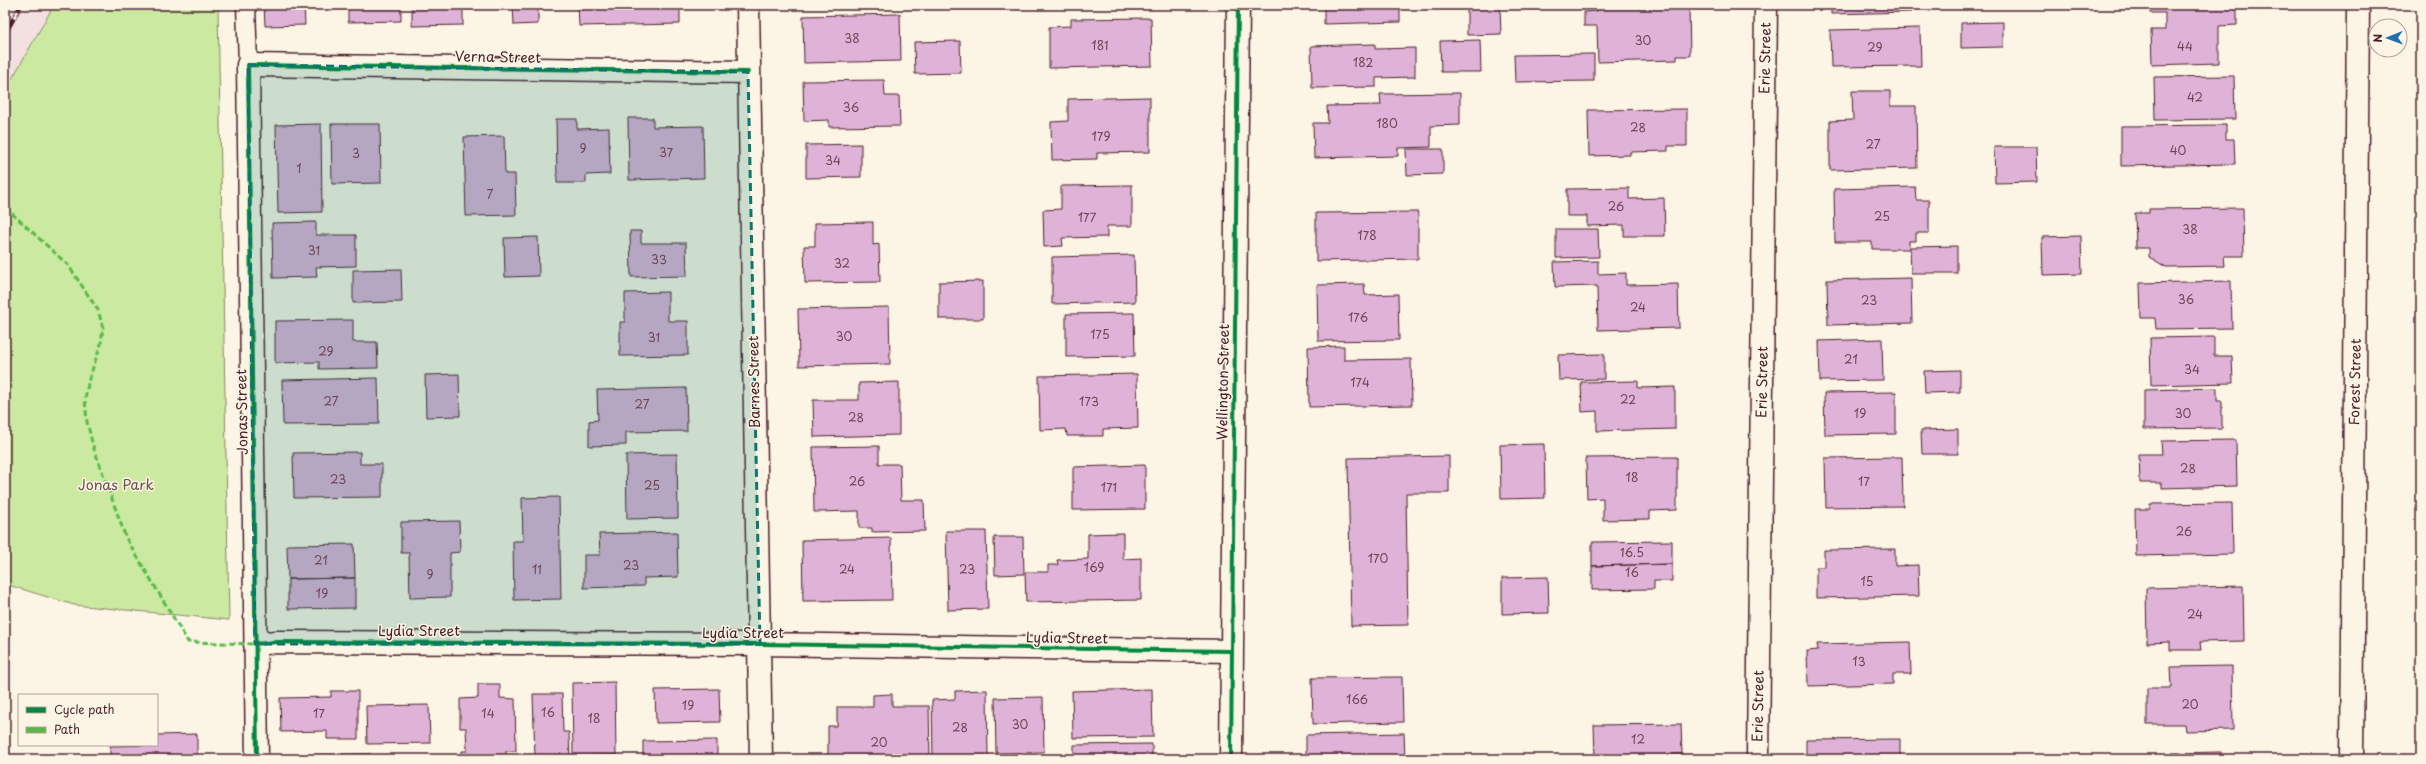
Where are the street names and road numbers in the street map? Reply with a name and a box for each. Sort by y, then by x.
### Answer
street label: Erie Street [1753,22,1776,94]
street label: Verna Street [455,45,542,68]
street label: Wellington Street [1211,323,1234,440]
street label: Barnes Street [742,335,765,429]
street label: Forest Street [2343,338,2366,426]
street label: Erie Street [1750,346,1773,418]
street label: Jonas Street [230,369,253,455]
street label: Lydia Street [378,620,460,641]
street label: Lydia Street [702,622,784,643]
street label: Lydia Street [1026,626,1109,649]
street label: Erie Street [1746,670,1769,742]

